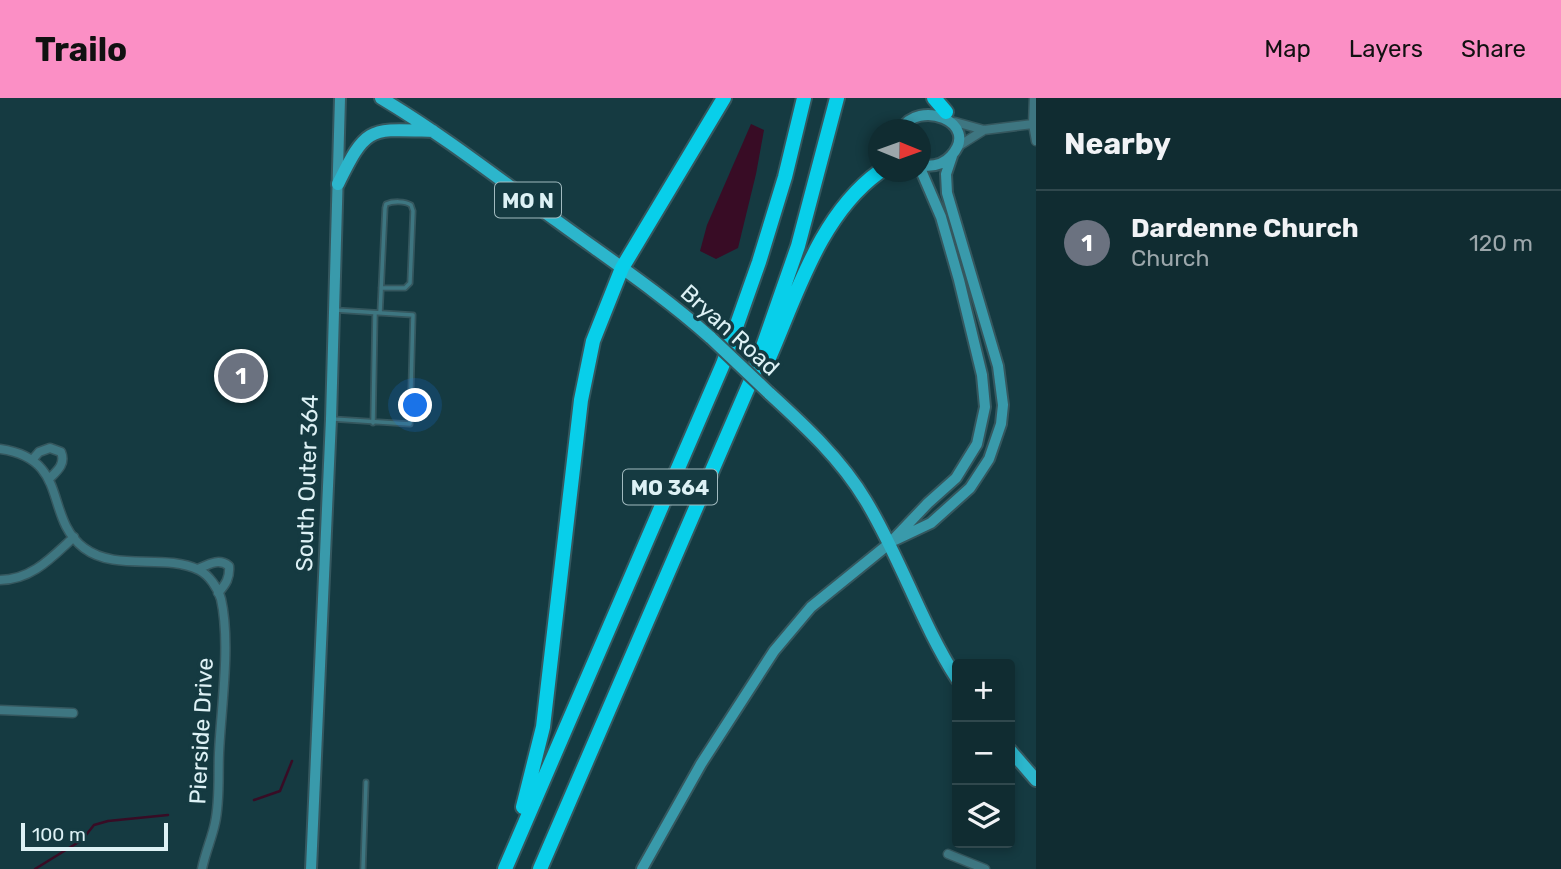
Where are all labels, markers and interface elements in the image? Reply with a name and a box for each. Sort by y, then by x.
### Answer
text: Trailo [35,30,127,69]
text: Map [1264,35,1311,63]
text: Layers [1349,35,1423,63]
text: Share [1461,35,1526,63]
north arrow [868,119,931,182]
text: Nearby [1064,126,1171,162]
road number: MO N [495,182,561,217]
text: Dardenne Church [1131,213,1359,244]
text: 1 [1081,229,1093,257]
text: 120 m [1469,229,1533,257]
text: Church [1131,244,1209,272]
street label: Bryan Road [675,278,785,382]
pin: 1 [218,350,264,402]
your location [398,388,432,422]
street label: South Outer 364 [290,394,324,572]
road number: MO 364 [623,470,717,504]
street label: Pierside Drive [183,657,219,805]
map controls [952,659,1015,848]
button: + [952,659,1015,722]
button: − [952,722,1015,785]
button: layers [952,785,1015,848]
scale bar [21,820,168,852]
text: 100 m [32,823,86,846]

